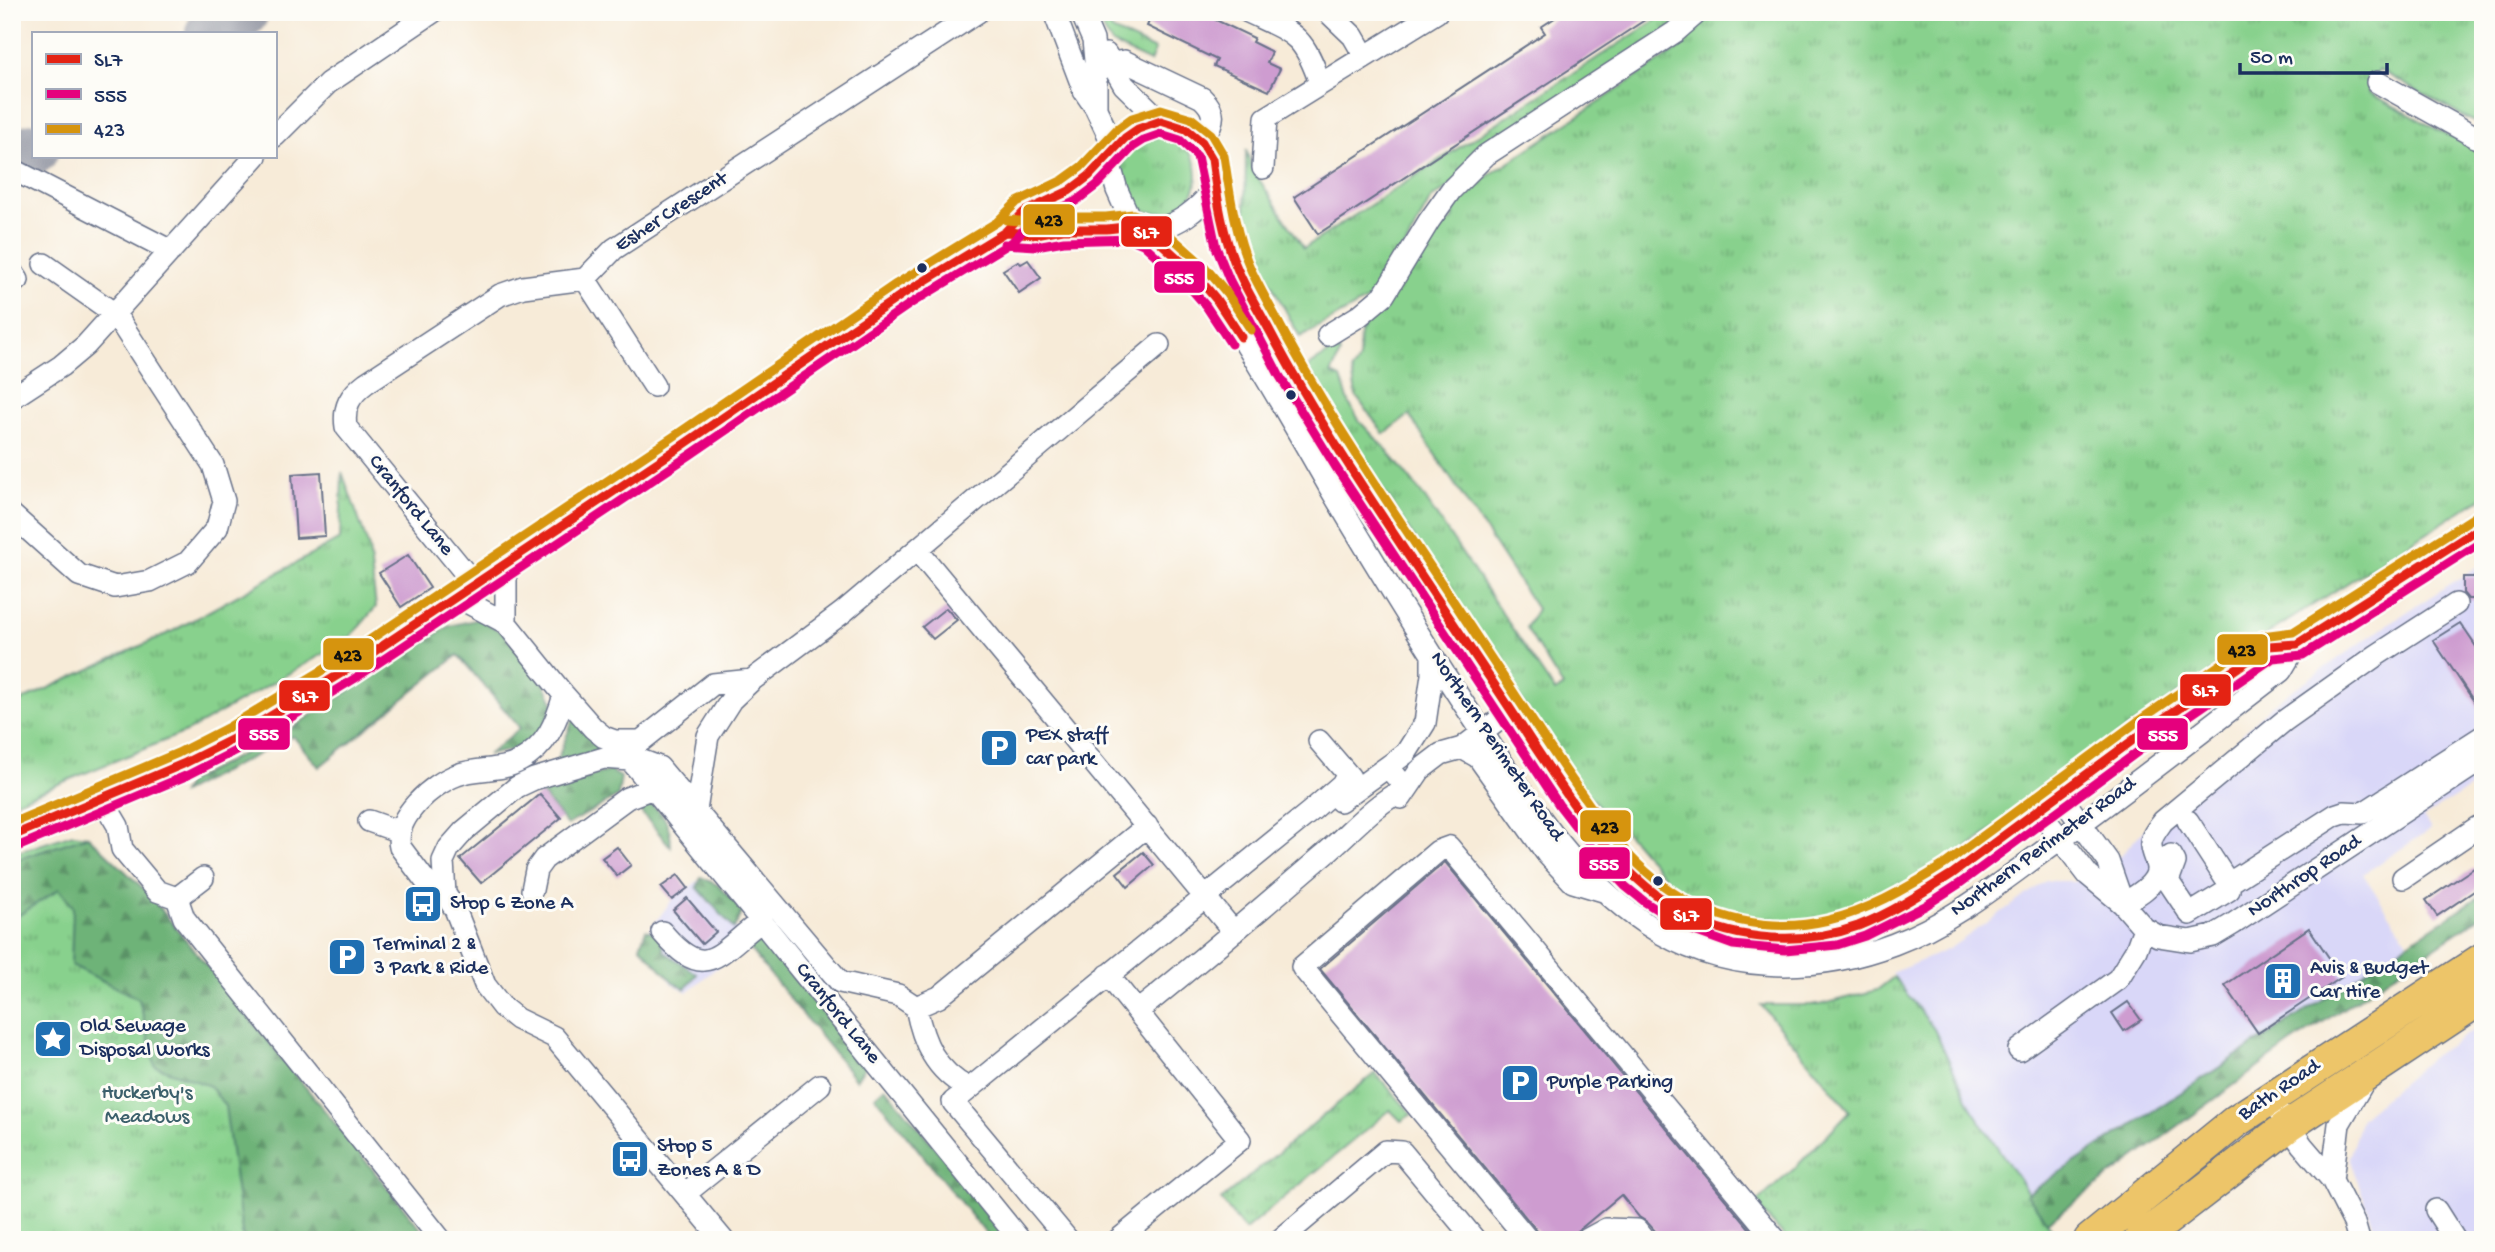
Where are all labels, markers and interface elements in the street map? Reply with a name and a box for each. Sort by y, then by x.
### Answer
legend [32,32,276,158]
scale bar [2240,32,2386,76]
text: 50 m [2250,47,2293,72]
text: SL7 [94,50,123,75]
text: 555 [94,86,127,111]
text: 423 [94,120,125,145]
street label: Esher Crescent [611,166,735,259]
line badge: 423 [1022,203,1076,236]
text: 423 [1034,211,1063,234]
line badge: SL7 [1120,215,1173,248]
text: SL7 [1133,223,1160,246]
line badge: 555 [1153,260,1206,294]
unlabelled marker [915,261,929,275]
text: 555 [1164,269,1194,292]
unlabelled marker [1284,388,1298,402]
street label: Cranford Lane [362,450,459,562]
line badge: 423 [2216,633,2269,666]
line badge: 423 [322,637,375,671]
text: 423 [2227,641,2256,664]
text: 423 [333,646,362,669]
street label: Northern Perimeter Road [1423,648,1570,848]
line badge: SL7 [2179,673,2232,707]
line badge: SL7 [278,679,331,712]
text: SL7 [2192,681,2219,704]
text: SL7 [292,687,319,710]
line badge: 555 [237,717,291,751]
line badge: 555 [2136,717,2189,751]
place label: PEX staff car park [1025,724,1109,773]
text: 555 [249,725,279,748]
text: 555 [2148,726,2178,749]
parking icon: PEX staff car park [978,727,1020,769]
street label: Northern Perimeter Road [1946,771,2143,924]
line badge: 423 [1579,809,1632,843]
text: 423 [1590,818,1619,841]
street label: Northrop Road [2244,829,2368,924]
line badge: 555 [1578,846,1631,880]
text: 555 [1589,855,1619,878]
unlabelled marker [1651,874,1665,888]
bus stop icon: Stop 6 Zone A [402,883,444,925]
place label: Stop 6 Zone A [450,892,574,917]
line badge: SL7 [1659,897,1713,931]
text: SL7 [1673,906,1700,929]
place label: Terminal 2 & 3 Park & Ride [373,933,489,982]
parking icon: Terminal 2 & 3 Park & Ride [326,936,368,978]
place label: Avis & Budget Car Hire [2310,957,2430,1006]
street label: Cranford Lane [789,958,886,1070]
building icon: Avis & Budget Car Hire [2262,960,2304,1002]
place label: Old Sewage Disposal Works [78,1015,211,1064]
place icon: Old Sewage Disposal Works [32,1018,74,1060]
street label: Bath Road [2234,1054,2327,1128]
parking icon: Purple Parking [1499,1062,1541,1104]
place label: Purple Parking [1546,1071,1673,1096]
park label: Huckerby's Meadows [101,1082,194,1131]
place label: Stop 5 Zones A & D [657,1135,761,1184]
bus stop icon: Stop 5 Zones A & D [609,1138,651,1180]

